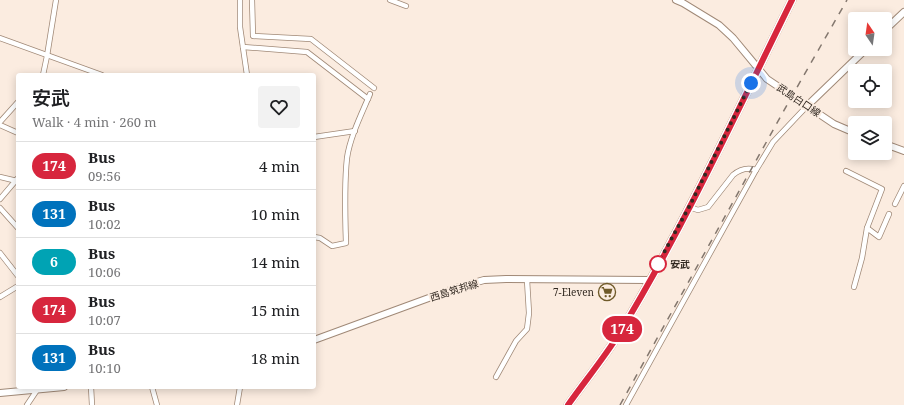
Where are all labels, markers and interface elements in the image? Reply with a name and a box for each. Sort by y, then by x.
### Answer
north arrow [848,12,892,56]
map controls [848,12,892,160]
button: locate [848,64,892,108]
your location [741,73,761,93]
street label: 武島白口線 [774,80,824,120]
text: 安武 [32,85,70,111]
button: heart [258,86,300,128]
text: Walk · 4 min · 260 m [32,113,157,131]
button: layers [848,116,892,160]
text: Bus [88,147,115,167]
text: 174 [42,156,66,175]
text: 4 min [259,156,300,176]
text: 09:56 [88,167,121,185]
text: Bus [88,195,115,215]
text: 131 [42,204,66,223]
text: 10 min [251,204,300,224]
text: 10:02 [88,215,121,233]
text: Bus [88,243,115,263]
text: 6 [50,252,58,271]
text: 14 min [251,252,300,272]
marker: 安武 [649,255,667,273]
place label: 安武 [670,257,690,271]
text: 10:06 [88,263,121,281]
street label: 西島筑邦線 [428,276,480,304]
supermarket icon: 7-Eleven [597,282,617,302]
place label: 7-Eleven [553,285,595,299]
text: Bus [88,291,115,311]
text: 174 [42,300,66,319]
text: 15 min [251,300,300,320]
text: 10:07 [88,311,121,329]
line badge: 174 [599,316,645,342]
text: 174 [610,319,634,338]
text: Bus [88,339,115,359]
text: 131 [42,348,66,367]
text: 18 min [251,348,300,368]
text: 10:10 [88,359,121,377]

